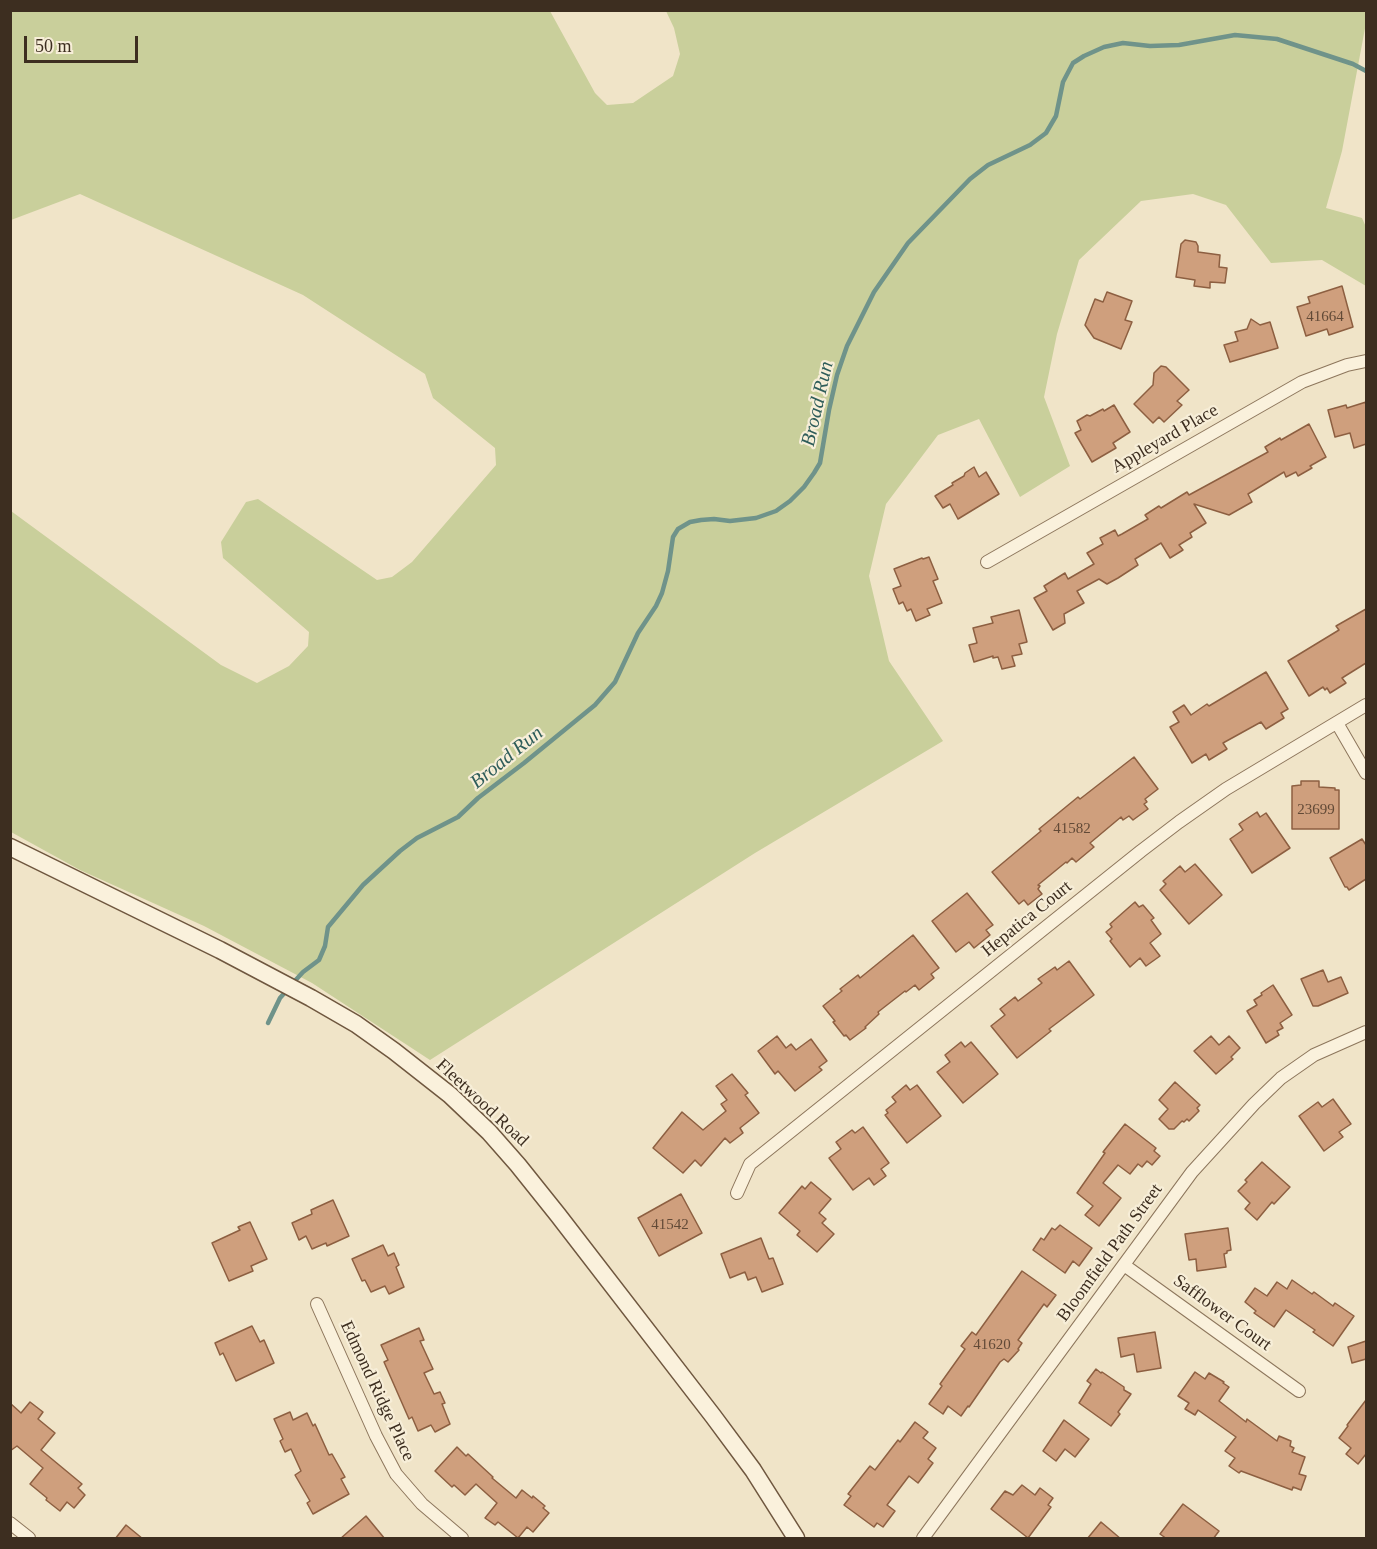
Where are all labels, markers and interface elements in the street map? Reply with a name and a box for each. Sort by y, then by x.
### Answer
scale bar [27,24,141,62]
text: 50 m [35,36,72,56]
house number: 41664 [1306,308,1344,326]
water label: Broad Run [797,359,839,449]
street label: Appleyard Place [1108,400,1222,478]
water label: Broad Run [466,721,548,795]
house number: 23699 [1297,801,1335,819]
house number: 41582 [1053,820,1091,838]
street label: Hepatica Court [978,876,1076,962]
street label: Fleetwood Road [431,1055,533,1151]
street label: Bloomfield Path Street [1053,1180,1167,1326]
house number: 41542 [651,1216,689,1234]
street label: Safflower Court [1169,1270,1275,1356]
street label: Edmond Ridge Place [335,1318,419,1464]
house number: 41620 [973,1336,1011,1354]

